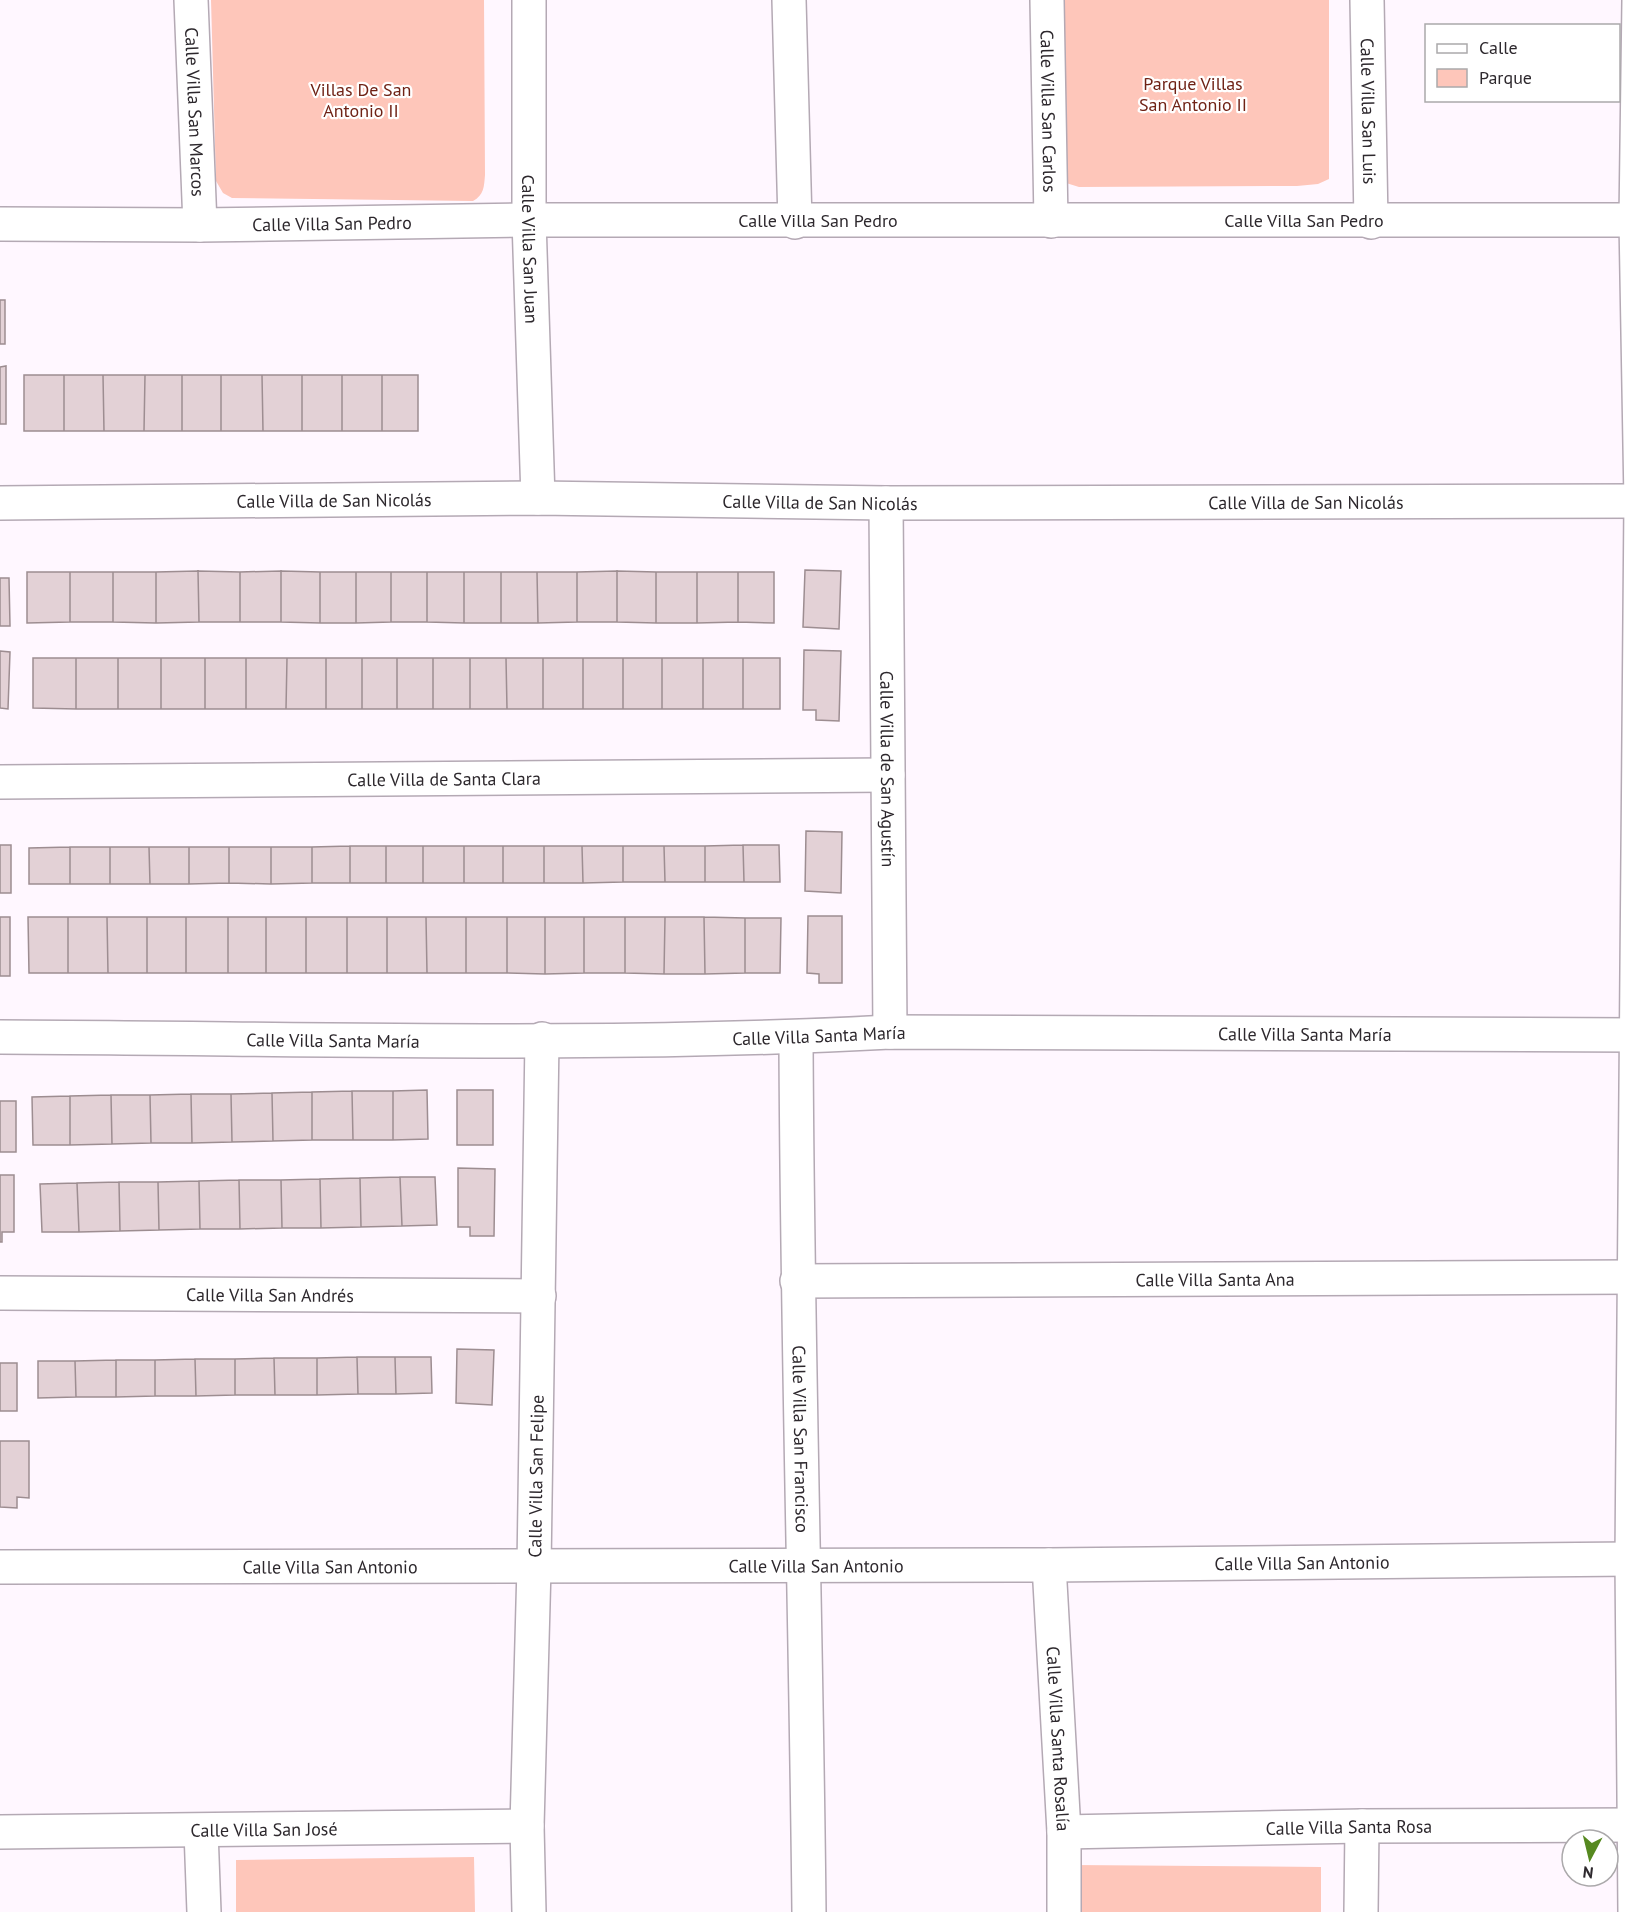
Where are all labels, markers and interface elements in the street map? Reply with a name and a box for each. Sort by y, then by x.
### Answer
legend [1425,24,1620,102]
street label: Calle Villa San Marcos [181,27,210,197]
street label: Calle Villa San Carlos [1036,29,1062,193]
text: Calle [1479,36,1518,59]
street label: Calle Villa San Luis [1356,38,1382,184]
text: Parque [1479,66,1532,89]
park label: Parque Villas San Antonio II [1139,72,1247,116]
park label: Villas De San Antonio II [310,78,411,122]
street label: Calle Villa San Juan [517,174,544,324]
street label: Calle Villa San Pedro [738,209,898,232]
street label: Calle Villa San Pedro [1224,209,1384,232]
street label: Calle Villa San Pedro [252,210,412,236]
street label: Calle Villa de San Nicolás [236,487,432,512]
street label: Calle Villa de San Nicolás [722,489,918,515]
street label: Calle Villa de San Nicolás [1208,490,1404,514]
street label: Calle Villa de San Agustín [876,671,900,867]
street label: Calle Villa de Santa Clara [347,766,541,791]
street label: Calle Villa Santa María [732,1020,906,1050]
street label: Calle Villa Santa María [1218,1022,1392,1046]
street label: Calle Villa Santa María [246,1028,420,1052]
street label: Calle Villa Santa Ana [1135,1267,1295,1291]
street label: Calle Villa San Andrés [186,1283,354,1306]
street label: Calle Villa San Francisco [788,1345,814,1533]
street label: Calle Villa San Felipe [523,1395,548,1558]
street label: Calle Villa San Antonio [1214,1550,1390,1575]
street label: Calle Villa San Antonio [728,1554,904,1577]
street label: Calle Villa San Antonio [242,1555,418,1578]
street label: Calle Villa Santa Rosalía [1042,1645,1075,1832]
street label: Calle Villa Santa Rosa [1265,1814,1432,1839]
street label: Calle Villa San José [190,1817,338,1841]
north arrow [1560,1828,1620,1888]
text: N [1582,1862,1595,1883]

